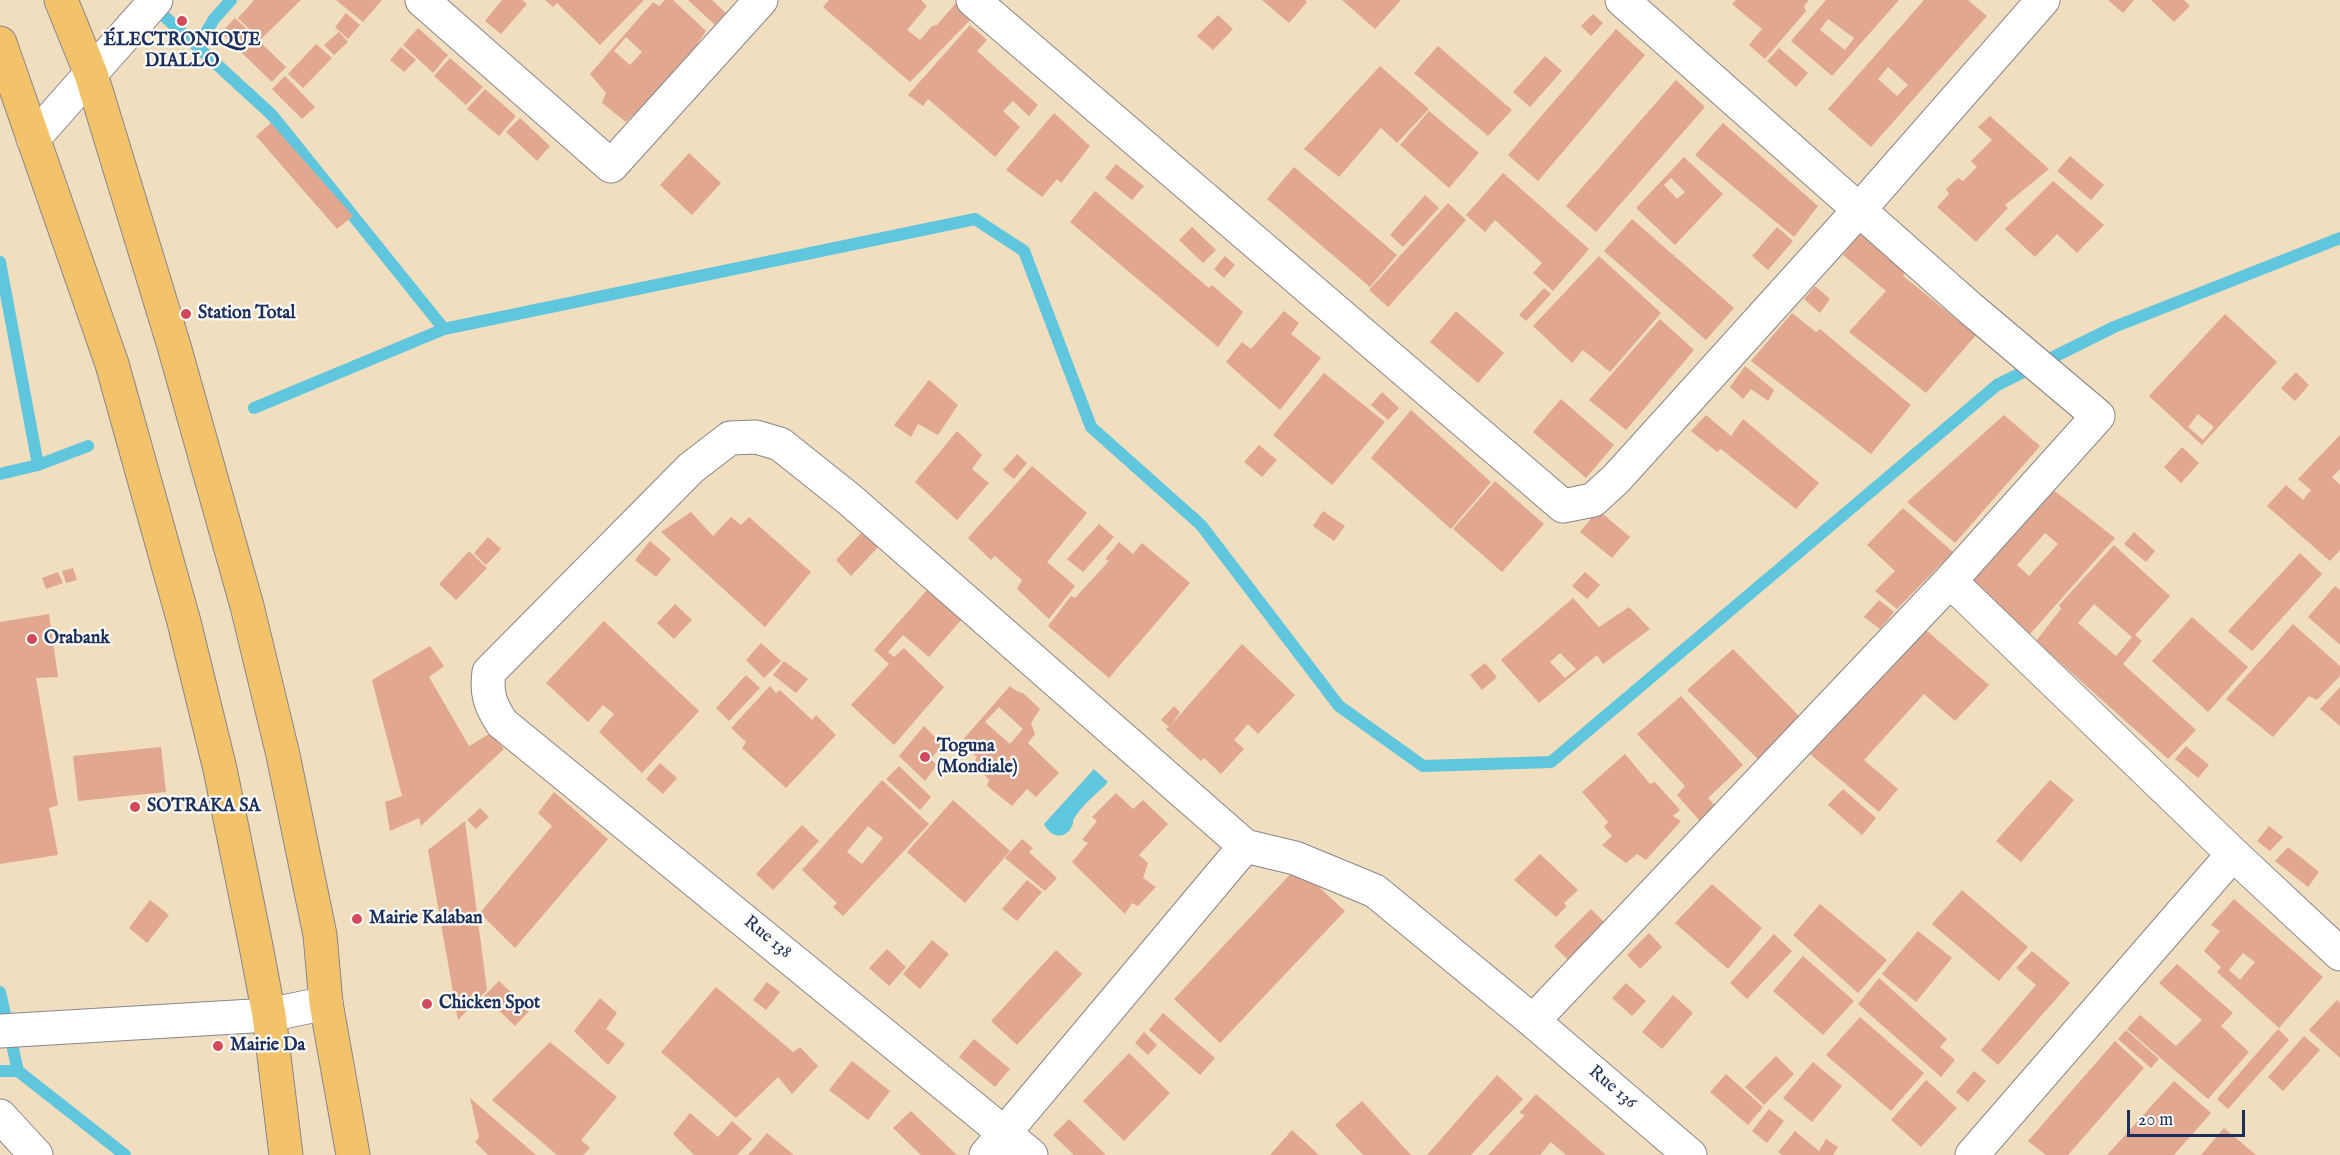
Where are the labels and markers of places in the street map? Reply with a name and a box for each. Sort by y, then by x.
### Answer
marker: ÉLECTRONIQUE DIALLO [175,14,189,28]
place label: ÉLECTRONIQUE DIALLO [103,30,261,72]
place label: Station Total [198,303,295,325]
marker: Station Total [179,307,193,321]
place label: Orabank [44,628,110,650]
marker: Orabank [25,632,39,646]
place label: Toguna (Mondiale) [937,736,1017,778]
marker: Toguna (Mondiale) [918,750,932,764]
place label: SOTRAKA SA [147,796,261,818]
marker: SOTRAKA SA [128,800,142,814]
place label: Mairie Kalaban [369,908,483,930]
marker: Mairie Kalaban [350,912,364,926]
place label: Chicken Spot [439,993,540,1015]
marker: Chicken Spot [420,997,434,1011]
place label: Mairie Da [230,1035,305,1057]
marker: Mairie Da [211,1039,225,1053]

